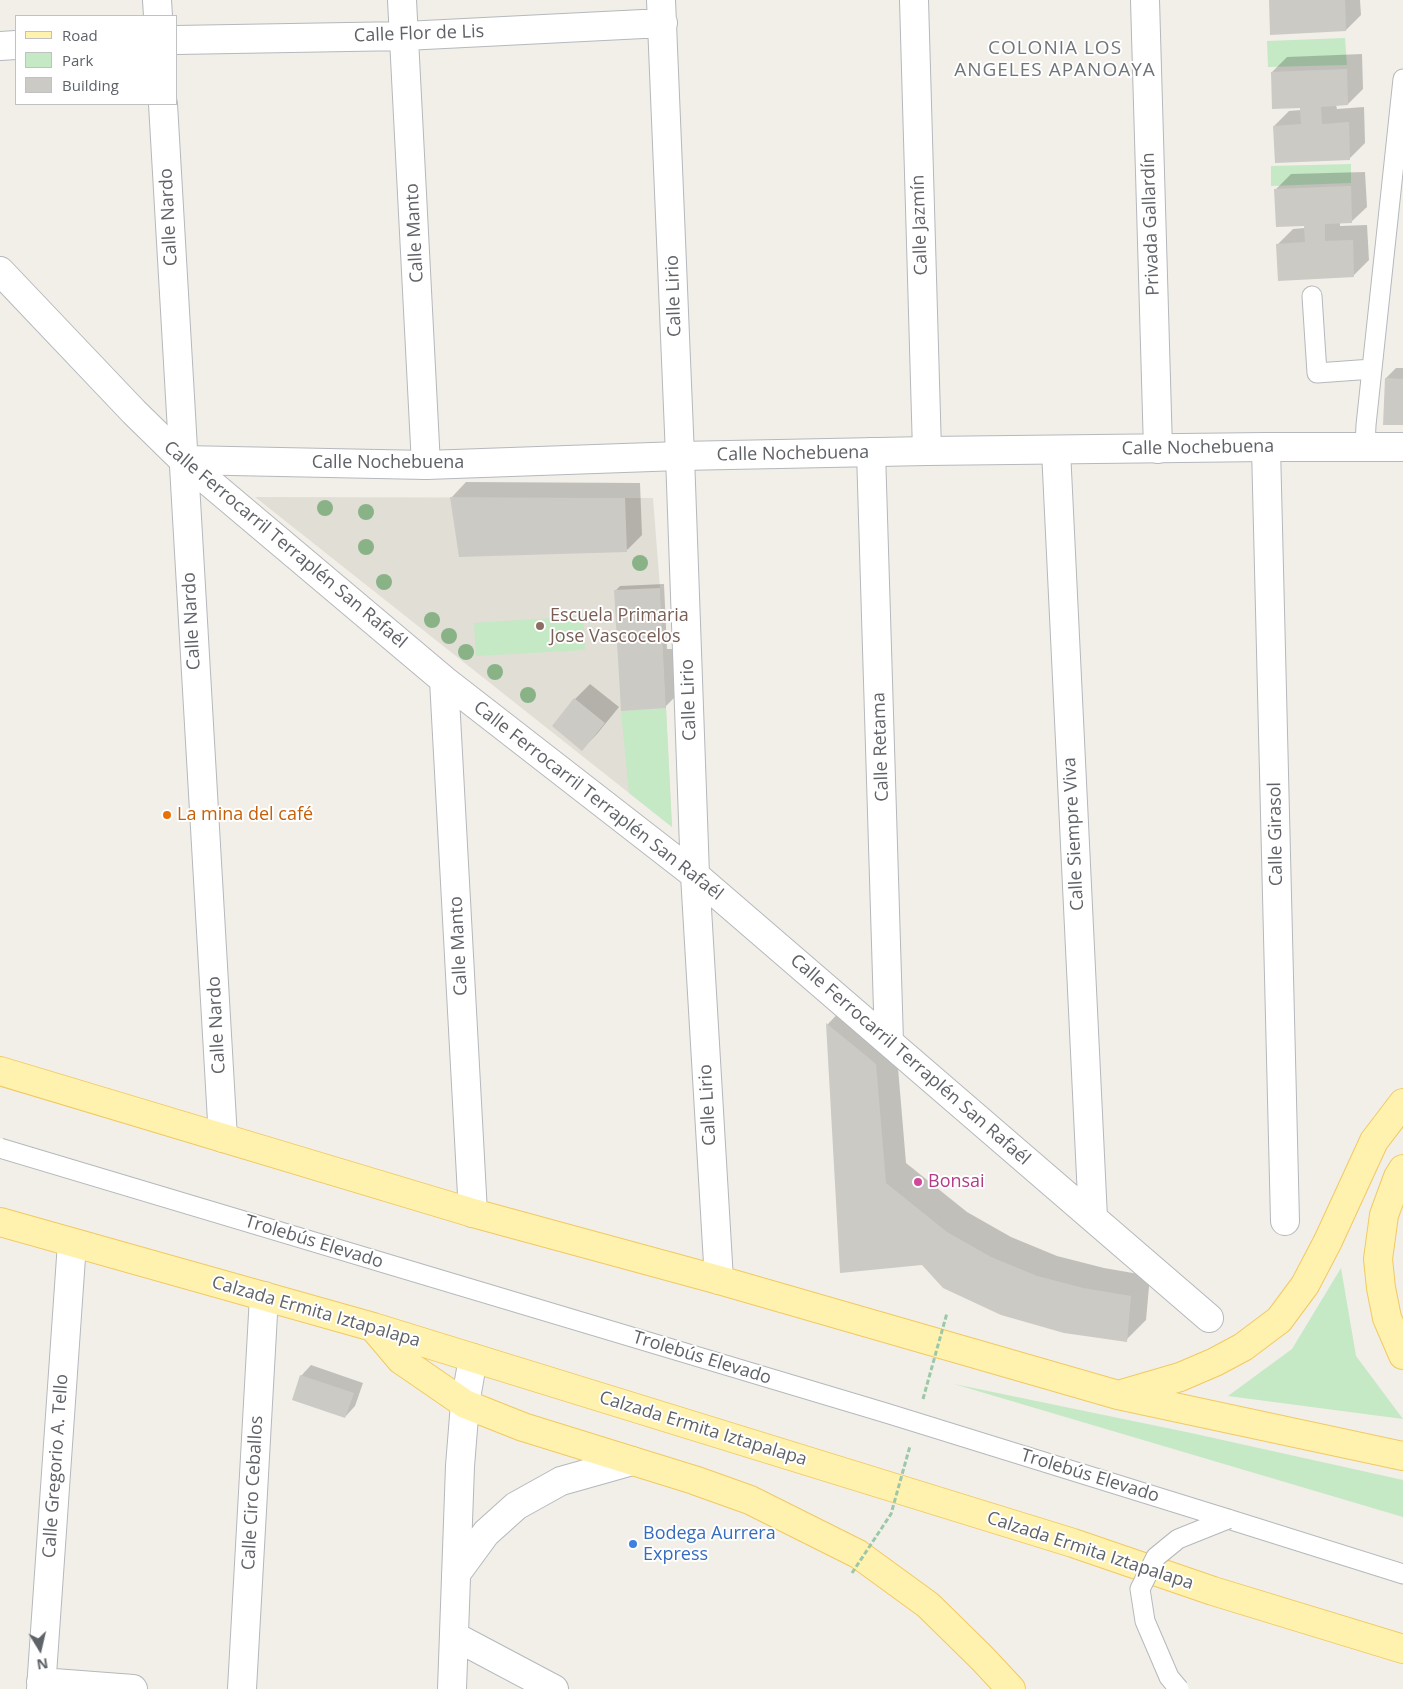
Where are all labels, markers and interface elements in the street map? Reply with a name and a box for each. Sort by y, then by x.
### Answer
legend [15,15,178,105]
street label: Calle Flor de Lis [354,21,484,47]
text: Road [62,25,98,45]
district label: COLONIA LOS ANGELES APANOAYA [952,38,1158,82]
text: Park [62,50,93,70]
text: Building [62,75,119,95]
street label: Privada Gallardín [1138,152,1164,296]
street label: Calle Nardo [156,168,182,266]
street label: Calle Jazmín [907,174,933,276]
street label: Calle Manto [402,183,428,283]
street label: Calle Lirio [662,255,686,337]
street label: Calle Nochebuena [1122,436,1274,460]
street label: Calle Ferrocarril Terraplén San Rafaél [159,437,411,653]
street label: Calle Nochebuena [717,442,869,466]
street label: Calle Nochebuena [312,452,464,474]
street label: Calle Nardo [179,572,205,670]
place label: Escuela Primaria Jose Vascocelos [550,605,689,648]
marker: Escuela Primaria Jose Vascocelos [534,620,546,632]
street label: Calle Lirio [677,659,701,741]
street label: Calle Retama [868,692,894,802]
street label: Calle Ferrocarril Terraplén San Rafaél [469,697,727,905]
street label: Calle Siempre Viva [1059,757,1089,911]
street label: Calle Girasol [1264,782,1288,886]
place label: La mina del café [177,804,313,826]
marker: La mina del café [161,809,173,821]
street label: Calle Manto [446,896,472,996]
street label: Calle Ferrocarril Terraplén San Rafaél [786,950,1034,1170]
street label: Calle Nardo [204,976,230,1074]
street label: Calle Lirio [695,1064,721,1146]
place label: Bonsai [928,1171,985,1193]
marker: Bonsai [912,1176,924,1188]
street label: Trolebús Elevado [242,1211,386,1273]
street label: Calzada Ermita Iztapalapa [209,1272,423,1352]
street label: Trolebús Elevado [630,1327,774,1389]
street label: Calle Gregorio A. Tello [39,1373,73,1559]
street label: Calzada Ermita Iztapalapa [596,1387,810,1471]
street label: Calle Ciro Ceballos [238,1415,268,1571]
street label: Trolebús Elevado [1018,1445,1162,1507]
street label: Calzada Ermita Iztapalapa [984,1507,1196,1595]
place label: Bodega Aurrera Express [643,1523,776,1566]
marker: Bodega Aurrera Express [627,1538,639,1550]
north arrow [15,1624,65,1674]
text: N [35,1654,50,1675]

